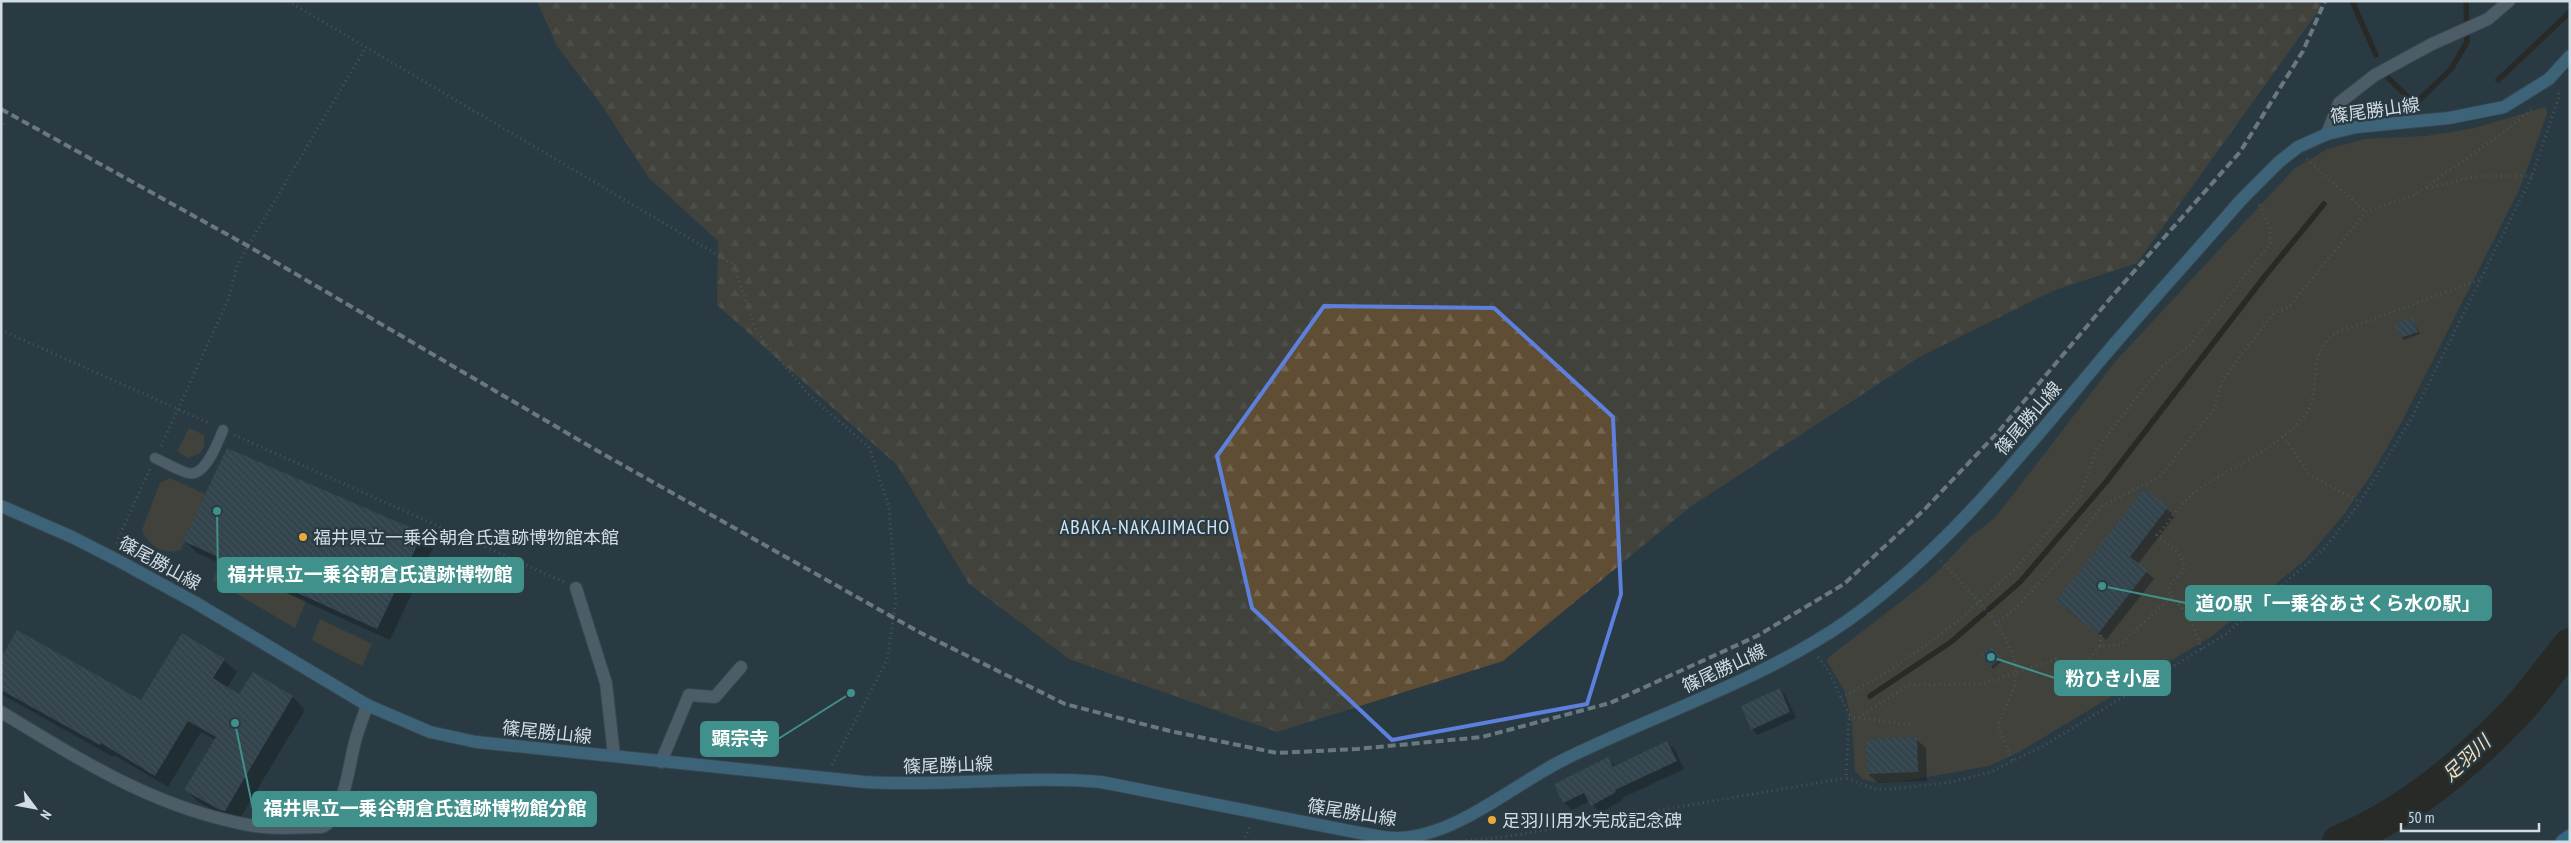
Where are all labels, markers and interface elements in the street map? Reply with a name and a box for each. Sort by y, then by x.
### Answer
street label: 篠尾勝山線 [2329,92,2421,128]
street label: 篠尾勝山線 [1990,376,2066,460]
district label: ABAKA-NAKAJIMACHO [1060,514,1230,540]
place label: 福井県立一乗谷朝倉氏遺跡博物館本館 [313,526,619,549]
street label: 篠尾勝山線 [115,531,205,595]
marker: 福井県立一乗谷朝倉氏遺跡博物館本館 [297,531,309,543]
callout: 福井県立一乗谷朝倉氏遺跡博物館 [218,558,523,592]
text: 福井県立一乗谷朝倉氏遺跡博物館 [227,562,513,586]
callout: 道の駅「一乗谷あさくら水の駅」 [2186,586,2491,620]
text: 道の駅「一乗谷あさくら水の駅」 [2195,591,2481,615]
street label: 篠尾勝山線 [1678,639,1770,697]
callout: 粉ひき小屋 [2055,661,2170,695]
text: 粉ひき小屋 [2065,666,2161,690]
street label: 篠尾勝山線 [501,716,593,748]
callout: 顕宗寺 [701,722,778,756]
text: 顕宗寺 [711,726,769,750]
water label: 足羽川 [2437,728,2496,786]
street label: 篠尾勝山線 [903,752,993,778]
north arrow [10,783,60,833]
callout: 福井県立一乗谷朝倉氏遺跡博物館分館 [253,792,596,826]
street label: 篠尾勝山線 [1306,794,1398,830]
text: 福井県立一乗谷朝倉氏遺跡博物館分館 [263,796,587,820]
scale bar [2401,800,2538,832]
text: N [36,807,56,823]
text: 50 m [2408,808,2434,827]
place label: 足羽川用水完成記念碑 [1502,809,1682,832]
marker: 足羽川用水完成記念碑 [1486,814,1498,826]

